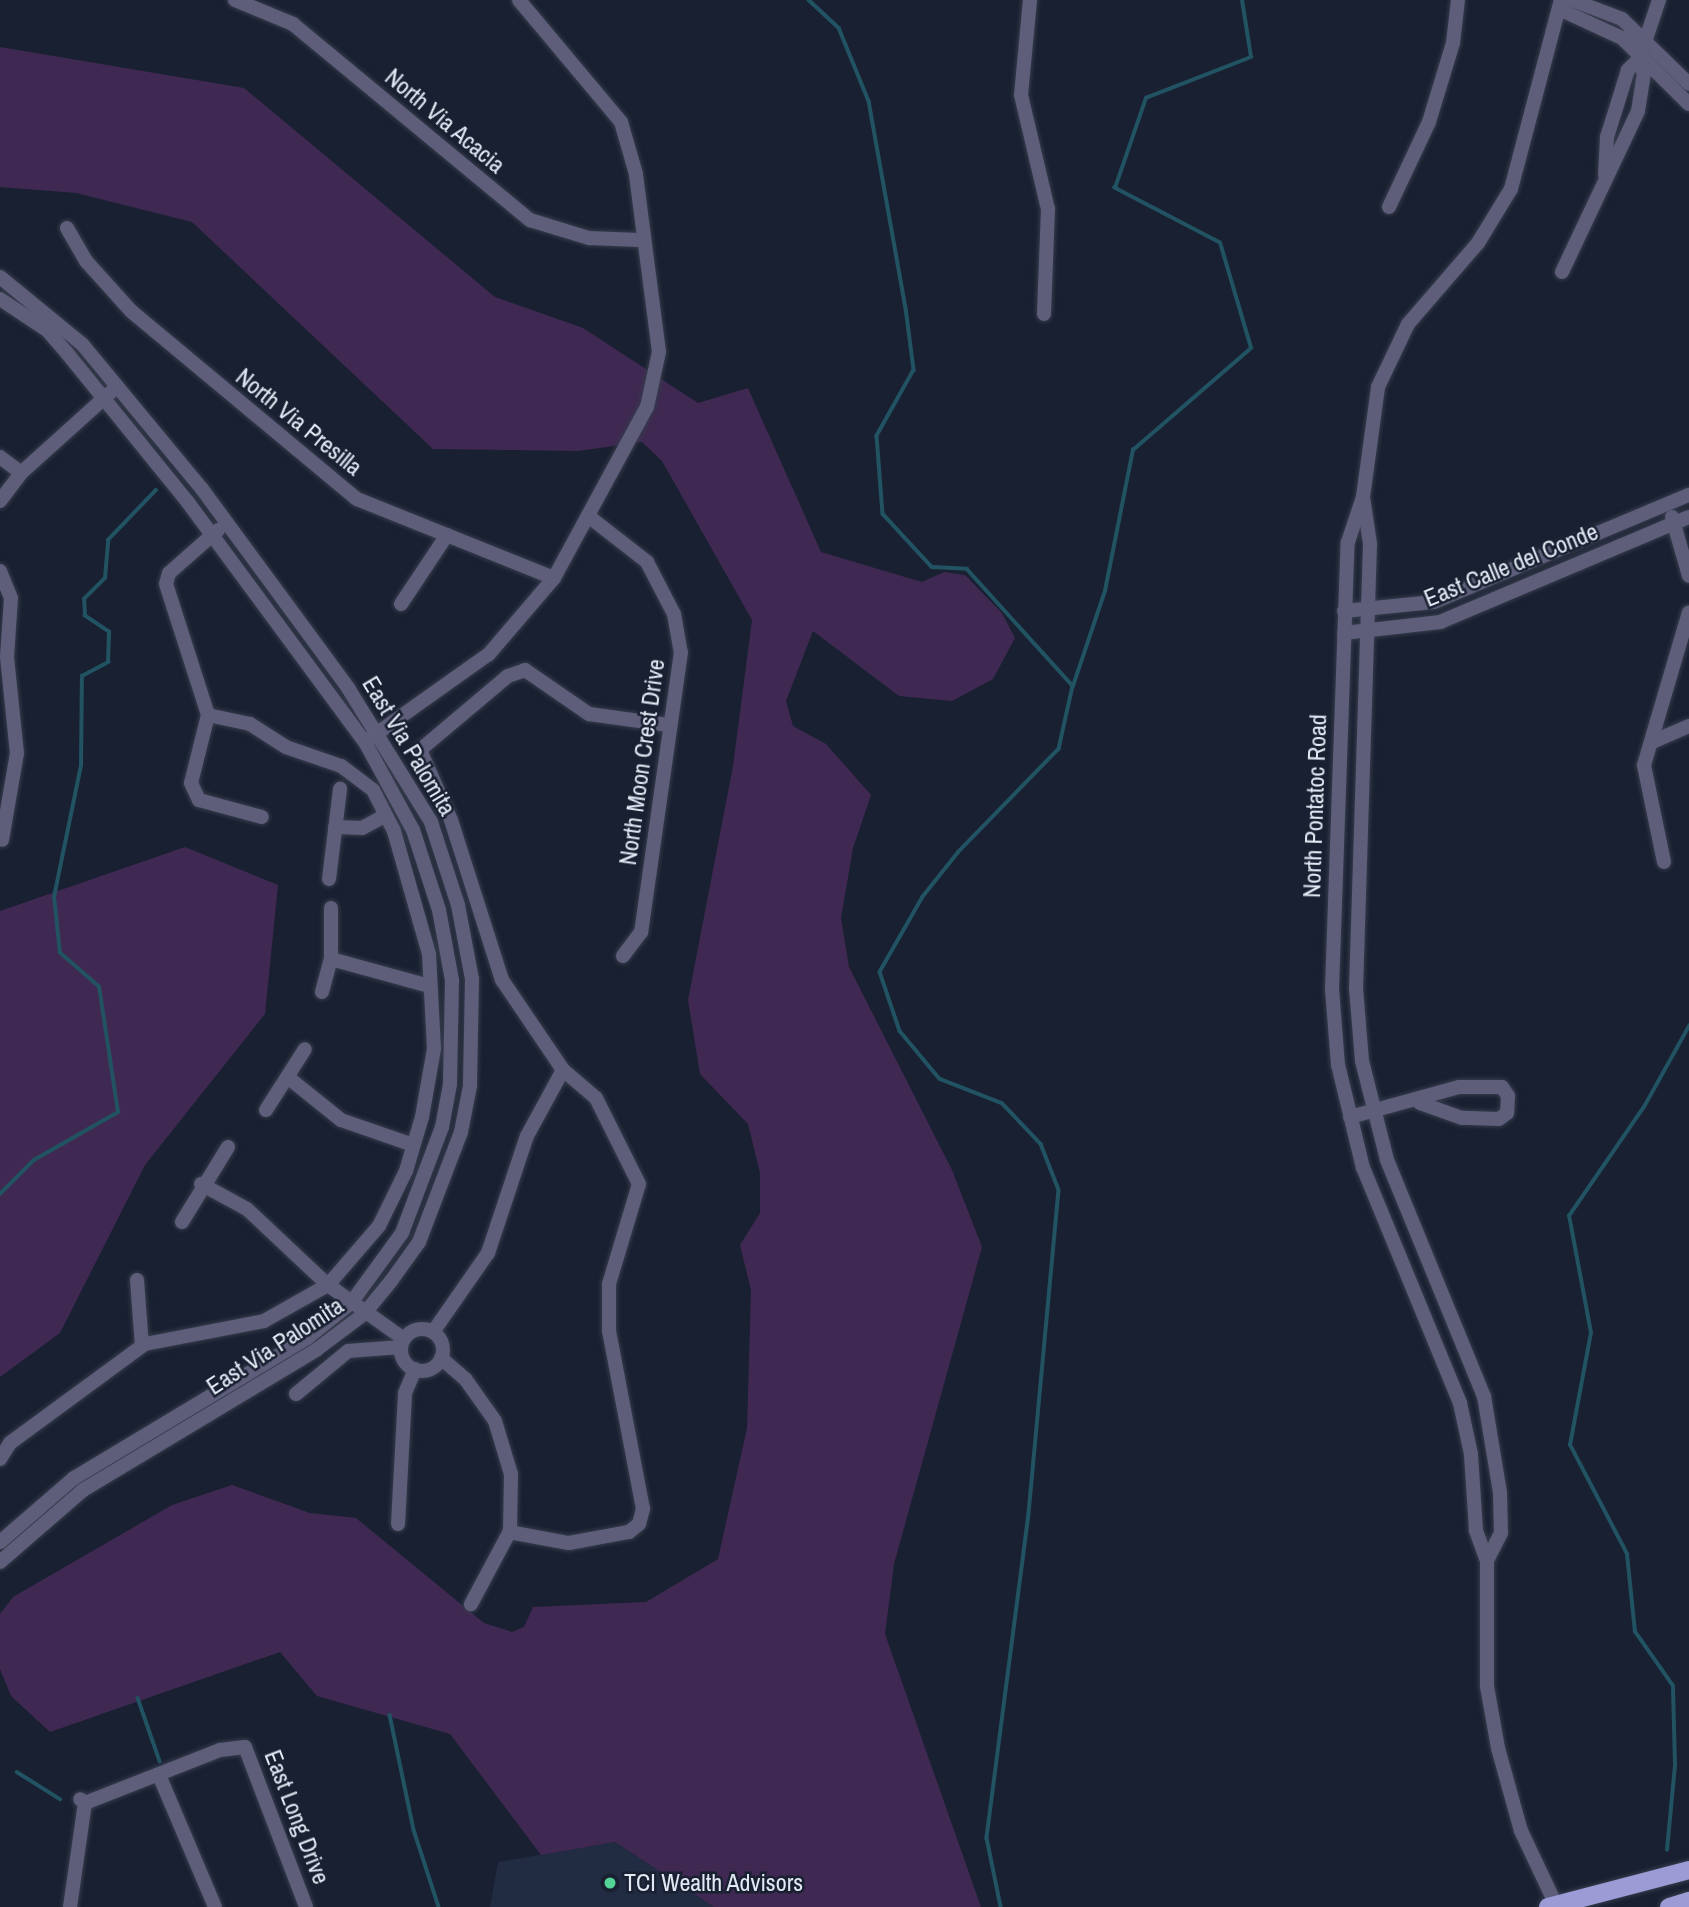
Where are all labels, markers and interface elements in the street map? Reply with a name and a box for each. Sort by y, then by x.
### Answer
street label: North Via Acacia [379,62,511,180]
street label: North Via Presilla [230,362,368,482]
street label: East Calle del Conde [1420,517,1602,613]
street label: North Moon Crest Drive [613,657,671,867]
street label: East Via Palomita [356,671,462,821]
street label: North Pontatoc Road [1297,714,1333,898]
street label: East Via Palomita [201,1291,349,1401]
street label: East Long Drive [258,1746,336,1888]
place label: TCI Wealth Advisors [624,1869,804,1897]
marker: TCI Wealth Advisors [602,1875,618,1891]

